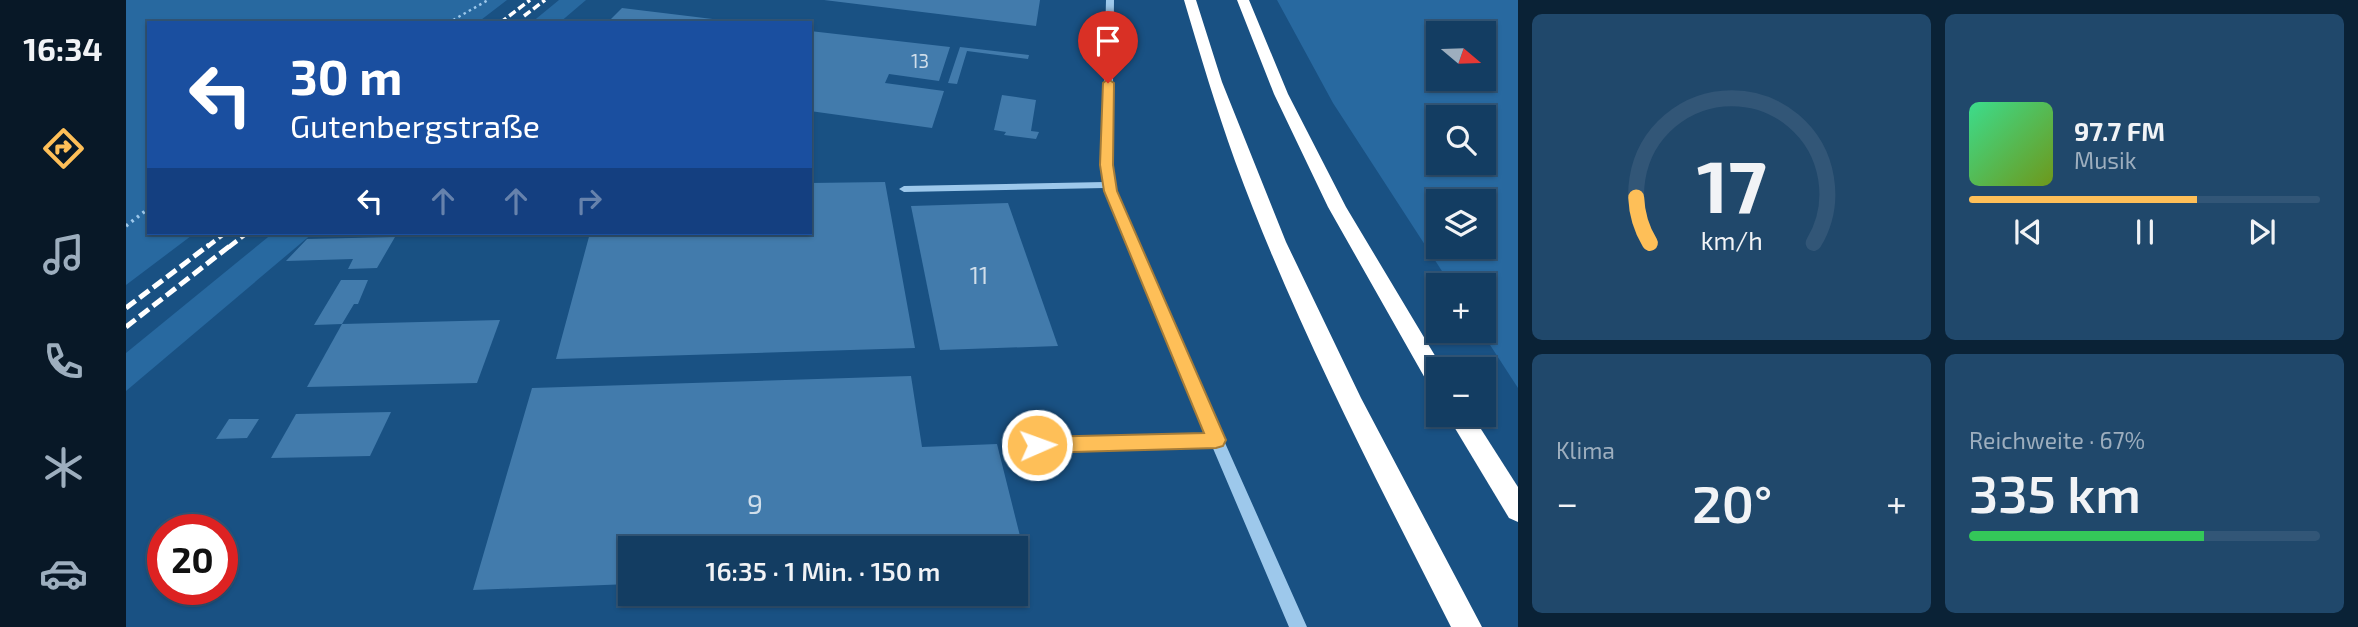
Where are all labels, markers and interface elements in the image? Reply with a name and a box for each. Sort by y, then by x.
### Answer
pin [1078,11,1138,83]
north arrow [1426,21,1496,91]
map controls [1426,21,1496,427]
icon: arrive [1089,22,1127,60]
text: 16:34 [23,29,103,67]
text: 30 m [290,46,402,105]
icon: left [175,49,266,140]
house number: 13 [911,49,929,72]
button: search [1426,105,1496,175]
text: Gutenbergstraße [290,106,540,144]
text: 97.7 FM [2074,115,2165,146]
icon: directions [39,124,88,173]
text: 17 [1697,140,1766,228]
text: Musik [2074,146,2136,174]
icon: left [351,182,389,220]
icon: ahead [424,182,462,220]
icon: ahead [497,182,535,220]
icon: right [570,182,608,220]
button: layers [1426,189,1496,259]
icon: previous [2009,213,2047,251]
icon: pause [2126,213,2164,251]
icon: next [2243,213,2281,251]
text: km/h [1700,225,1763,255]
icon: music [39,230,88,279]
house number: 11 [970,261,988,289]
button: + [1426,273,1496,343]
icon: phone [39,337,88,386]
button: − [1426,357,1496,427]
position arrow [1000,408,1074,482]
text: Reichweite · 67% [1969,426,2145,454]
text: Klima [1556,436,1615,464]
icon: climate [39,443,88,492]
text: 335 km [1969,461,2141,523]
text: 20° [1692,471,1772,533]
text: − [1556,479,1578,525]
text: + [1886,479,1907,525]
house number: 9 [747,486,763,520]
speed limit sign: 20 [147,514,238,605]
icon: car [39,549,88,598]
text: 16:35 · 1 Min. · 150 m [706,555,940,586]

